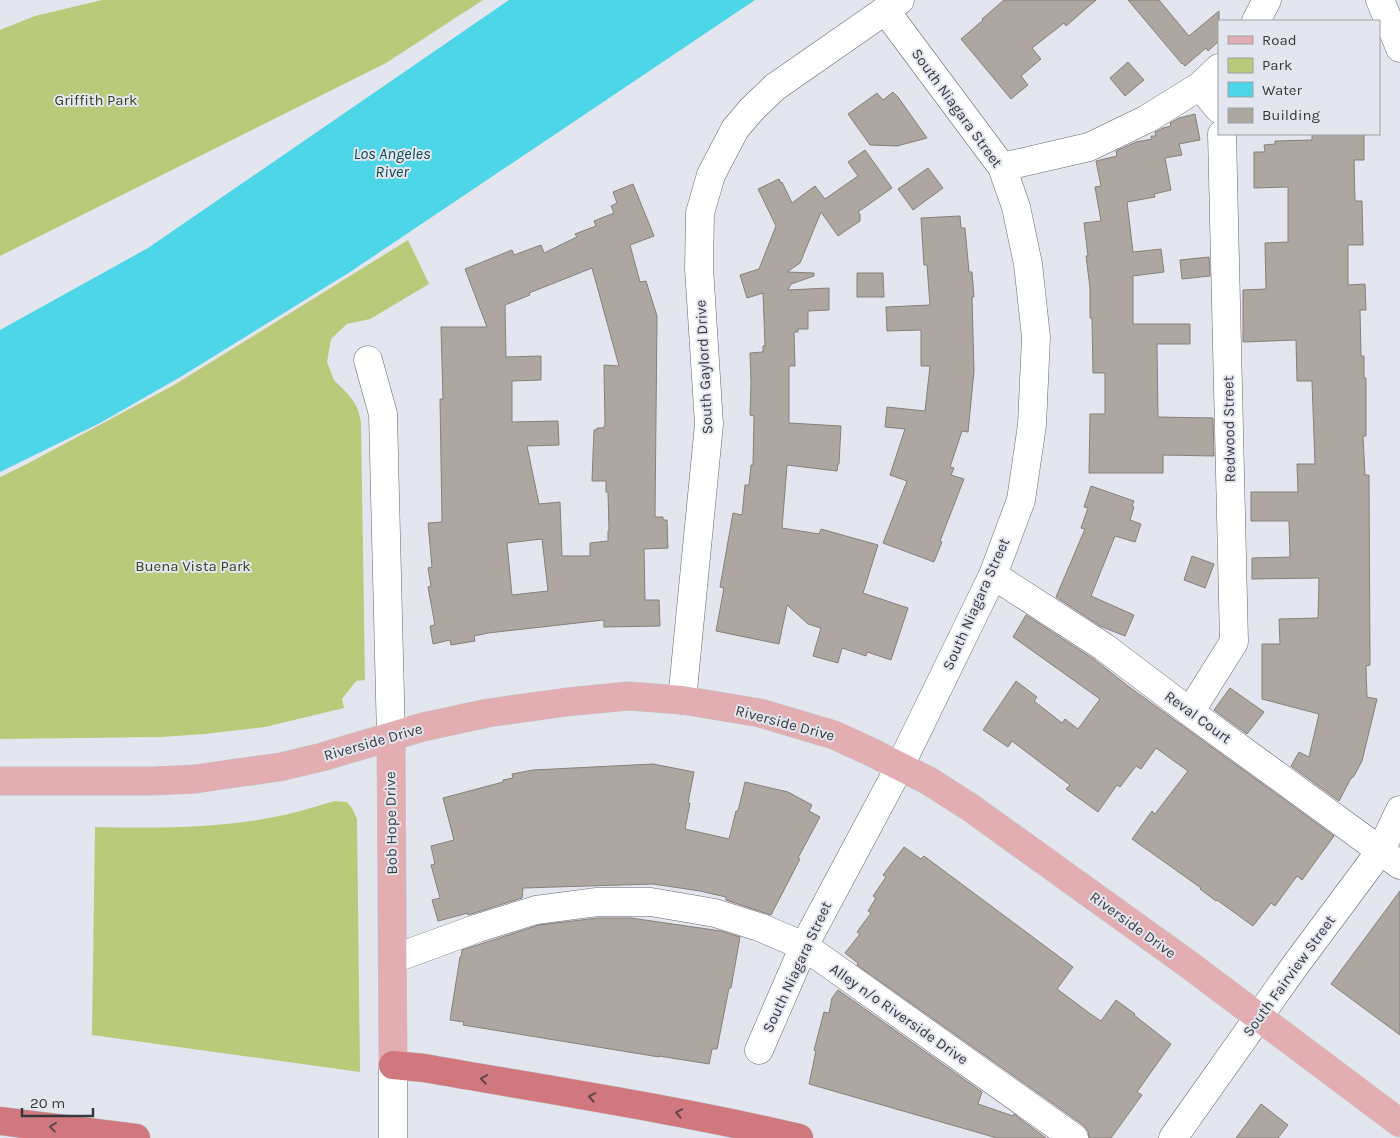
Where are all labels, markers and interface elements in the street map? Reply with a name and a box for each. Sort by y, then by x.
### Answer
legend [1218,20,1380,135]
text: Road [1262,31,1297,49]
street label: South Niagara Street [908,45,1006,171]
text: Park [1262,56,1292,74]
text: Water [1262,81,1303,99]
park label: Griffith Park [55,91,138,109]
text: Building [1262,106,1320,124]
water label: Los Angeles River [353,144,431,181]
street label: South Gaylord Drive [691,299,717,435]
street label: Redwood Street [1219,375,1239,482]
street label: South Niagara Street [939,535,1013,673]
park label: Buena Vista Park [135,557,251,575]
street label: Reval Court [1161,687,1235,747]
street label: Riverside Drive [733,701,837,745]
street label: Riverside Drive [322,719,424,765]
street label: Bob Hope Drive [381,771,401,875]
street label: Riverside Drive [1087,888,1179,962]
street label: South Niagara Street [759,898,835,1035]
street label: South Fairview Street [1239,912,1339,1040]
street label: Alley n/o Riverside Drive [827,959,971,1069]
one-way arrow [480,1074,489,1084]
scale bar [22,1086,94,1118]
one-way arrow [587,1093,596,1103]
text: 20 m [30,1094,65,1112]
one-way arrow [674,1108,683,1118]
one-way arrow [48,1123,57,1133]

